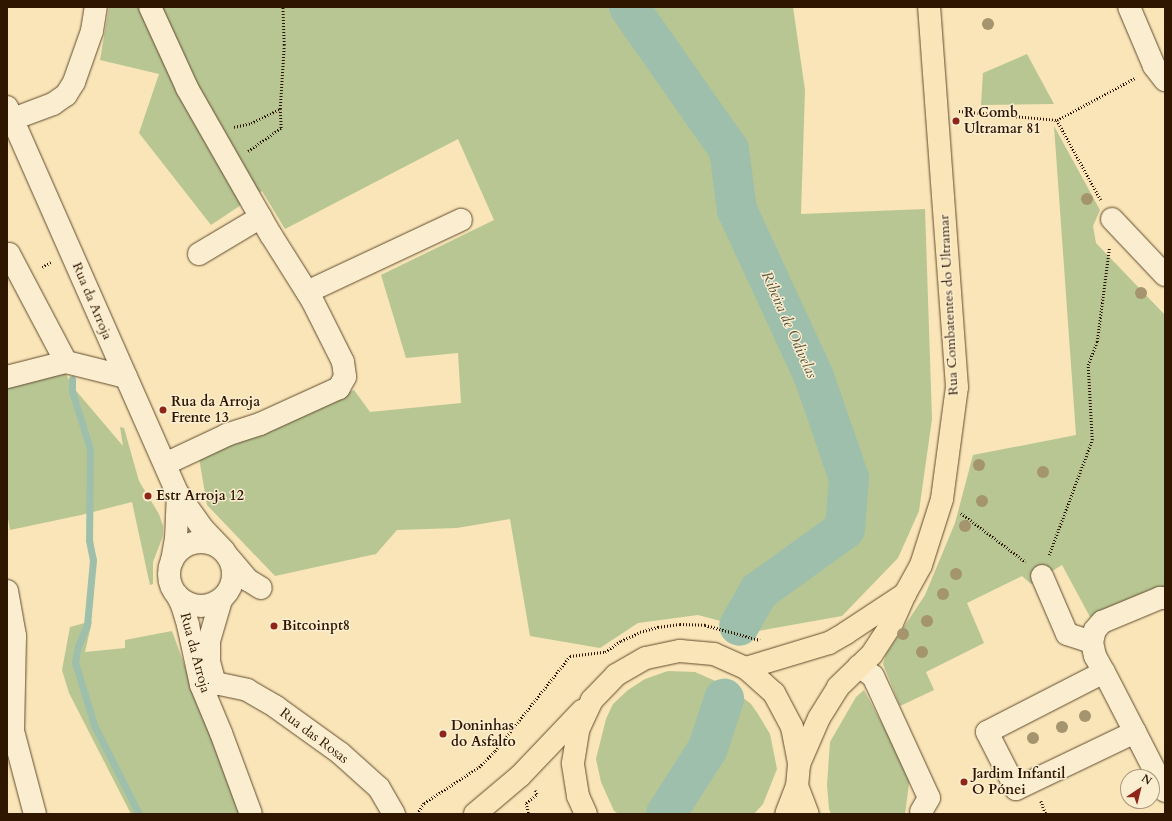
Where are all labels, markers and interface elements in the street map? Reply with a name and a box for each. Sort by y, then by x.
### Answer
place label: R Comb Ultramar 81 [964,105,1041,138]
marker: R Comb Ultramar 81 [951,116,961,126]
street label: Rua Combatentes do Ultramar [936,214,962,396]
street label: Rua da Arroja [68,260,116,342]
water label: Ribeira de Odivelas [757,269,821,381]
place label: Rua da Arroja Frente 13 [171,394,260,426]
marker: Rua da Arroja Frente 13 [158,405,168,415]
place label: Estr Arroja 12 [156,488,244,504]
marker: Estr Arroja 12 [143,491,153,501]
street label: Rua da Arroja [176,611,214,695]
place label: Bitcoinpt8 [282,618,350,634]
marker: Bitcoinpt8 [269,621,279,631]
street label: Rua das Rosas [276,705,352,767]
place label: Doninhas do Asfalto [451,718,516,750]
marker: Doninhas do Asfalto [438,729,448,739]
place label: Jardim Infantil O Pónei [972,766,1065,798]
north arrow [1120,769,1160,809]
text: N [1138,771,1155,788]
marker: Jardim Infantil O Pónei [959,777,969,787]

